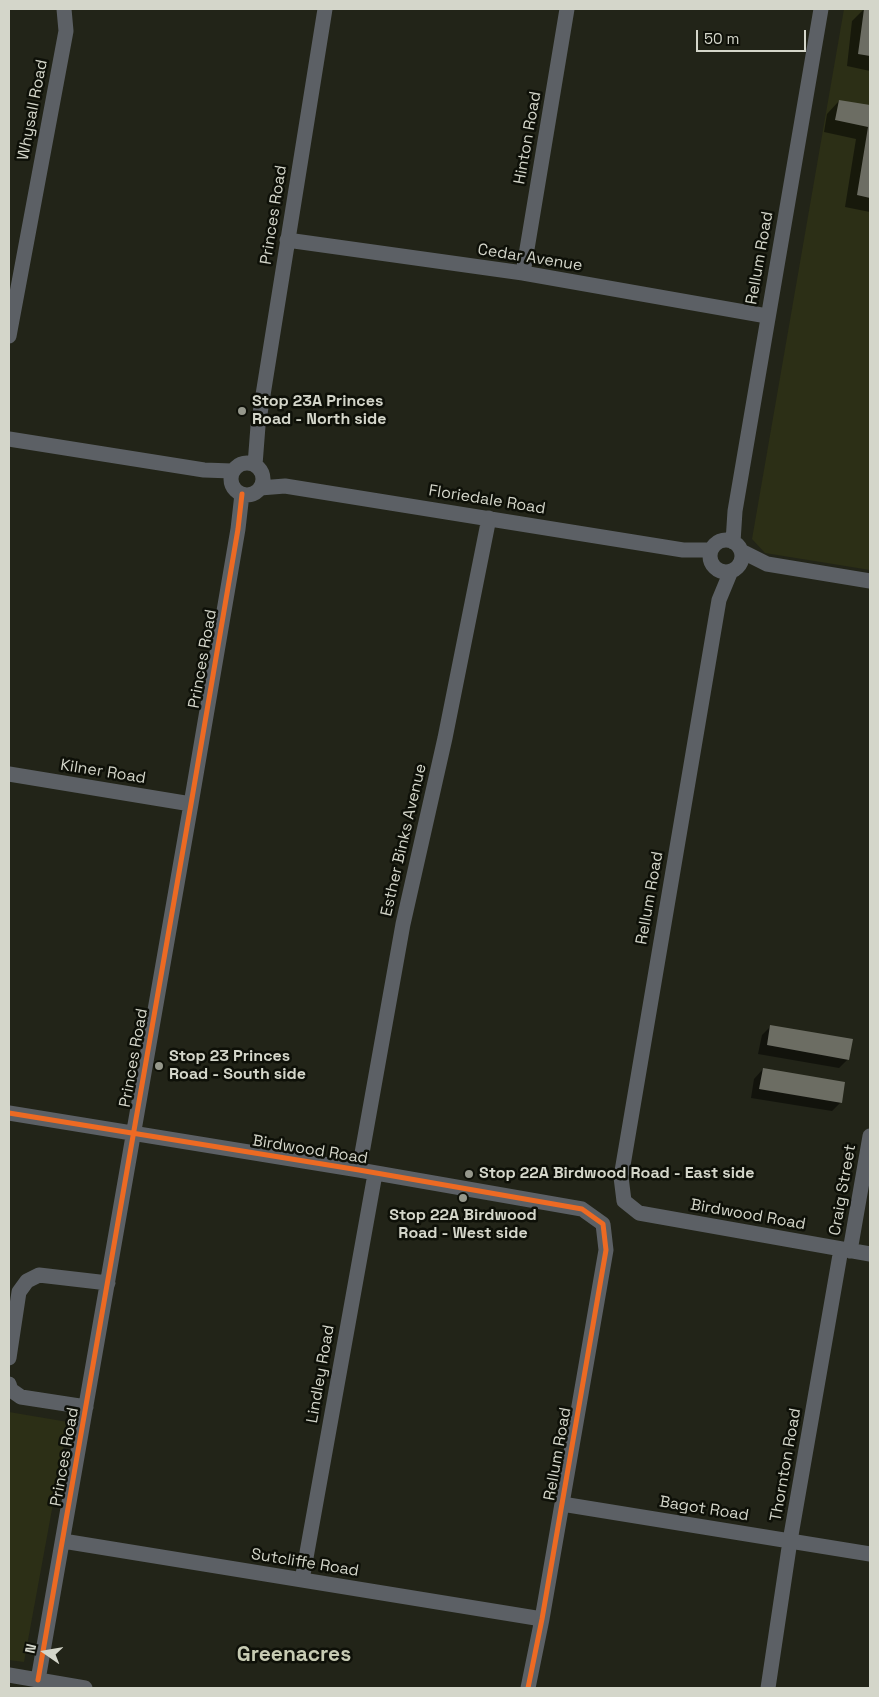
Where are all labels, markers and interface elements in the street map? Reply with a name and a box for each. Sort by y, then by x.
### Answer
scale bar [699,20,809,52]
text: 50 m [704,29,739,48]
street label: Whysall Road [14,58,52,162]
street label: Hinton Road [510,90,546,186]
street label: Princes Road [257,164,291,266]
street label: Rellum Road [742,210,778,306]
street label: Cedar Avenue [476,240,584,276]
place label: Stop 23A Princes Road - North side [252,392,386,430]
marker: Stop 23A Princes Road - North side [236,405,248,417]
street label: Floriedale Road [427,481,547,519]
street label: Princes Road [185,608,221,710]
street label: Kilner Road [59,756,147,788]
street label: Esther Binks Avenue [377,762,431,918]
street label: Rellum Road [632,850,668,946]
street label: Princes Road [116,1007,152,1109]
place label: Stop 23 Princes Road - South side [169,1047,306,1085]
marker: Stop 23 Princes Road - South side [153,1060,165,1072]
street label: Birdwood Road [251,1131,369,1169]
street label: Craig Street [826,1143,860,1237]
place label: Stop 22A Birdwood Road - East side [479,1164,754,1184]
marker: Stop 22A Birdwood Road - East side [463,1168,475,1180]
marker: Stop 22A Birdwood Road - West side [457,1192,469,1204]
street label: Birdwood Road [689,1195,807,1235]
place label: Stop 22A Birdwood Road - West side [389,1206,537,1244]
street label: Lindley Road [303,1323,339,1425]
street label: Princes Road [47,1406,83,1508]
street label: Rellum Road [540,1406,576,1502]
street label: Thornton Road [767,1407,805,1523]
street label: Bagot Road [658,1492,750,1526]
street label: Sutcliffe Road [250,1545,360,1581]
north arrow [20,1627,70,1677]
text: N [21,1642,40,1655]
district label: Greenacres [237,1642,351,1668]

